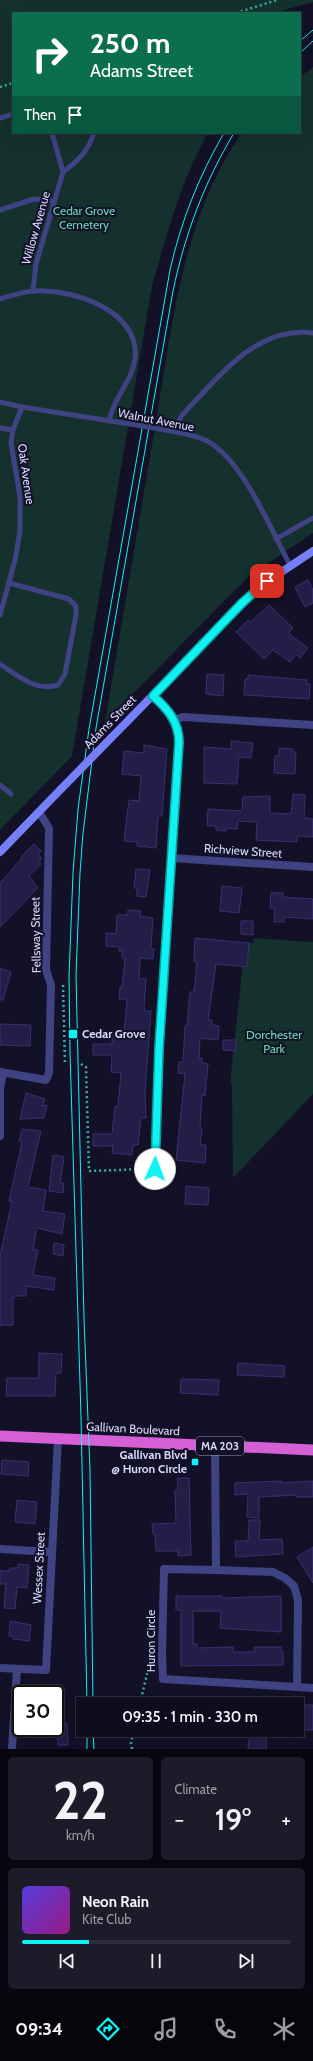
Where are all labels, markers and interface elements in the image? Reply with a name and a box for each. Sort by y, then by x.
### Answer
text: 250 m [90,26,170,60]
icon: right [24,28,76,80]
text: Adams Street [90,60,193,82]
icon: arrive [64,104,86,126]
text: Then [24,106,56,124]
street label: Willow Avenue [18,190,53,266]
park label: Cedar Grove Cemetery [53,203,115,232]
street label: Walnut Avenue [117,405,195,434]
street label: Oak Avenue [15,443,38,505]
pin [250,564,284,598]
icon: arrive [256,570,278,592]
street label: Adams Street [80,692,139,752]
street label: Richview Street [203,840,283,861]
street label: Fellsway Street [27,897,44,973]
place label: Cedar Grove [82,1026,145,1041]
park label: Dorchester Park [246,1027,302,1056]
marker: Cedar Grove [67,1028,79,1040]
position arrow [134,1148,176,1190]
street label: Gallivan Boulevard [86,1419,180,1438]
road number: MA 203 [196,1437,244,1455]
place label: Gallivan Blvd @ Huron Circle [111,1447,187,1476]
marker: Gallivan Blvd @ Huron Circle [190,1457,200,1467]
street label: Wessex Street [29,1531,48,1604]
street label: Huron Circle [143,1610,158,1672]
speed limit sign: 30 [12,1685,64,1737]
text: 09:35 · 1 min · 330 m [122,1708,258,1726]
text: 22 [53,1769,108,1832]
text: Climate [175,1781,217,1797]
text: 19° [215,1801,251,1838]
text: − [175,1806,184,1833]
text: + [281,1806,291,1833]
text: km/h [66,1827,94,1843]
text: Neon Rain [82,1893,149,1911]
text: Kite Club [82,1911,131,1927]
icon: previous [56,1950,78,1972]
icon: pause [145,1950,167,1972]
icon: next [235,1950,257,1972]
icon: directions [94,2015,122,2043]
icon: music [152,2015,180,2043]
icon: phone [211,2015,239,2043]
icon: climate [270,2015,298,2043]
text: 09:34 [15,2018,63,2040]

